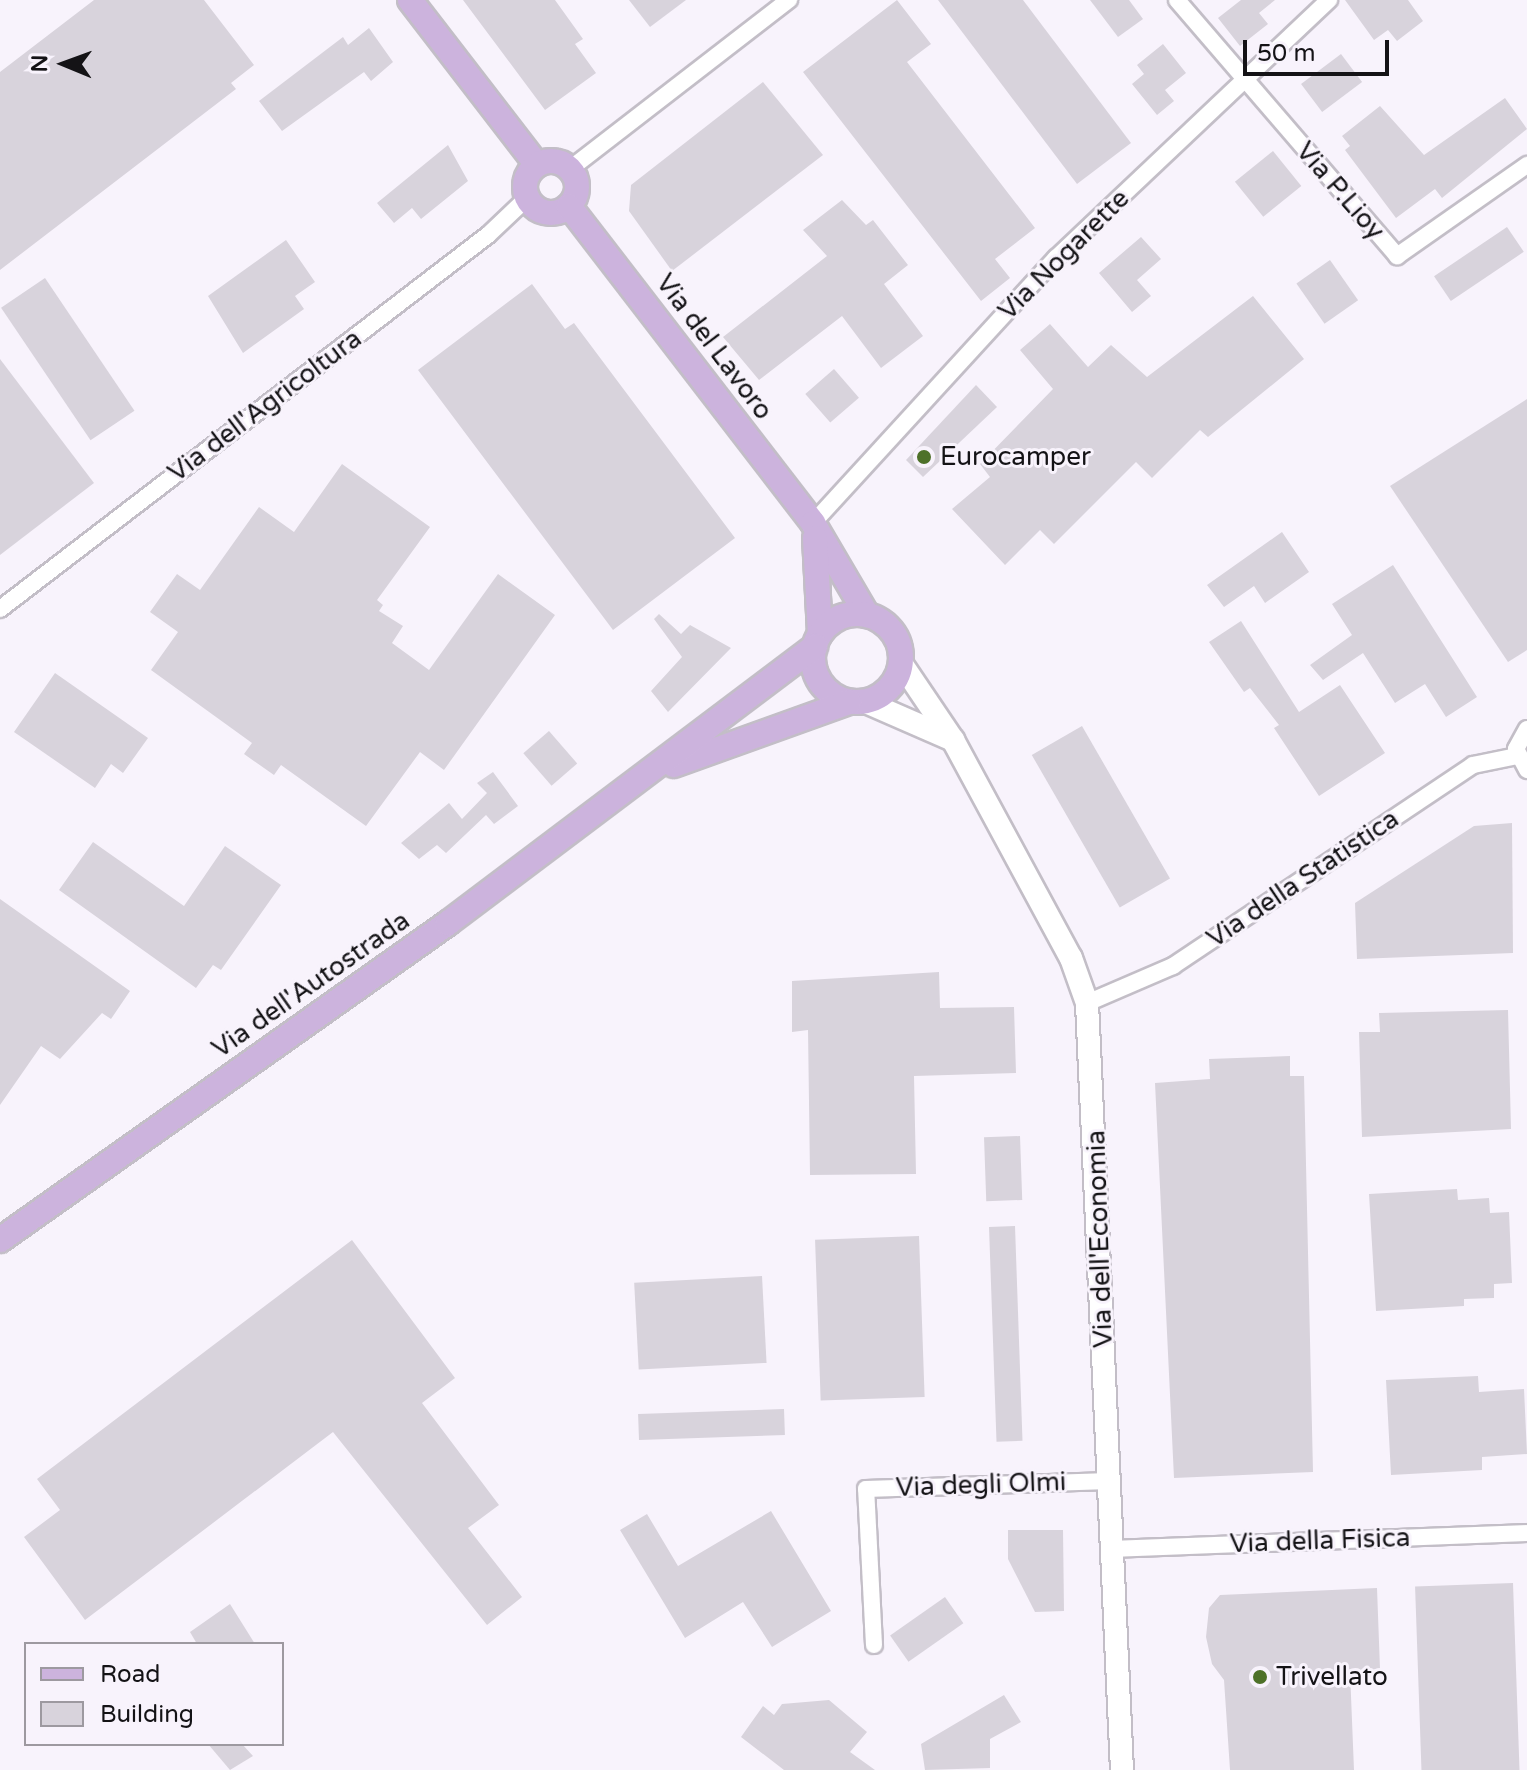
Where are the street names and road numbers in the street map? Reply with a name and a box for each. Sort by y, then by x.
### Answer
street label: Via P.Lioy [1289,136,1391,246]
street label: Via Nogarette [992,183,1136,327]
street label: Via del Lavoro [649,268,779,426]
street label: Via dell'Agricoltura [162,323,368,489]
street label: Via della Statistica [1201,803,1405,955]
street label: Via dell'Autostrada [206,905,416,1065]
street label: Via dell'Economia [1081,1130,1119,1348]
street label: Via degli Olmi [895,1466,1067,1504]
street label: Via della Fisica [1229,1522,1411,1560]

